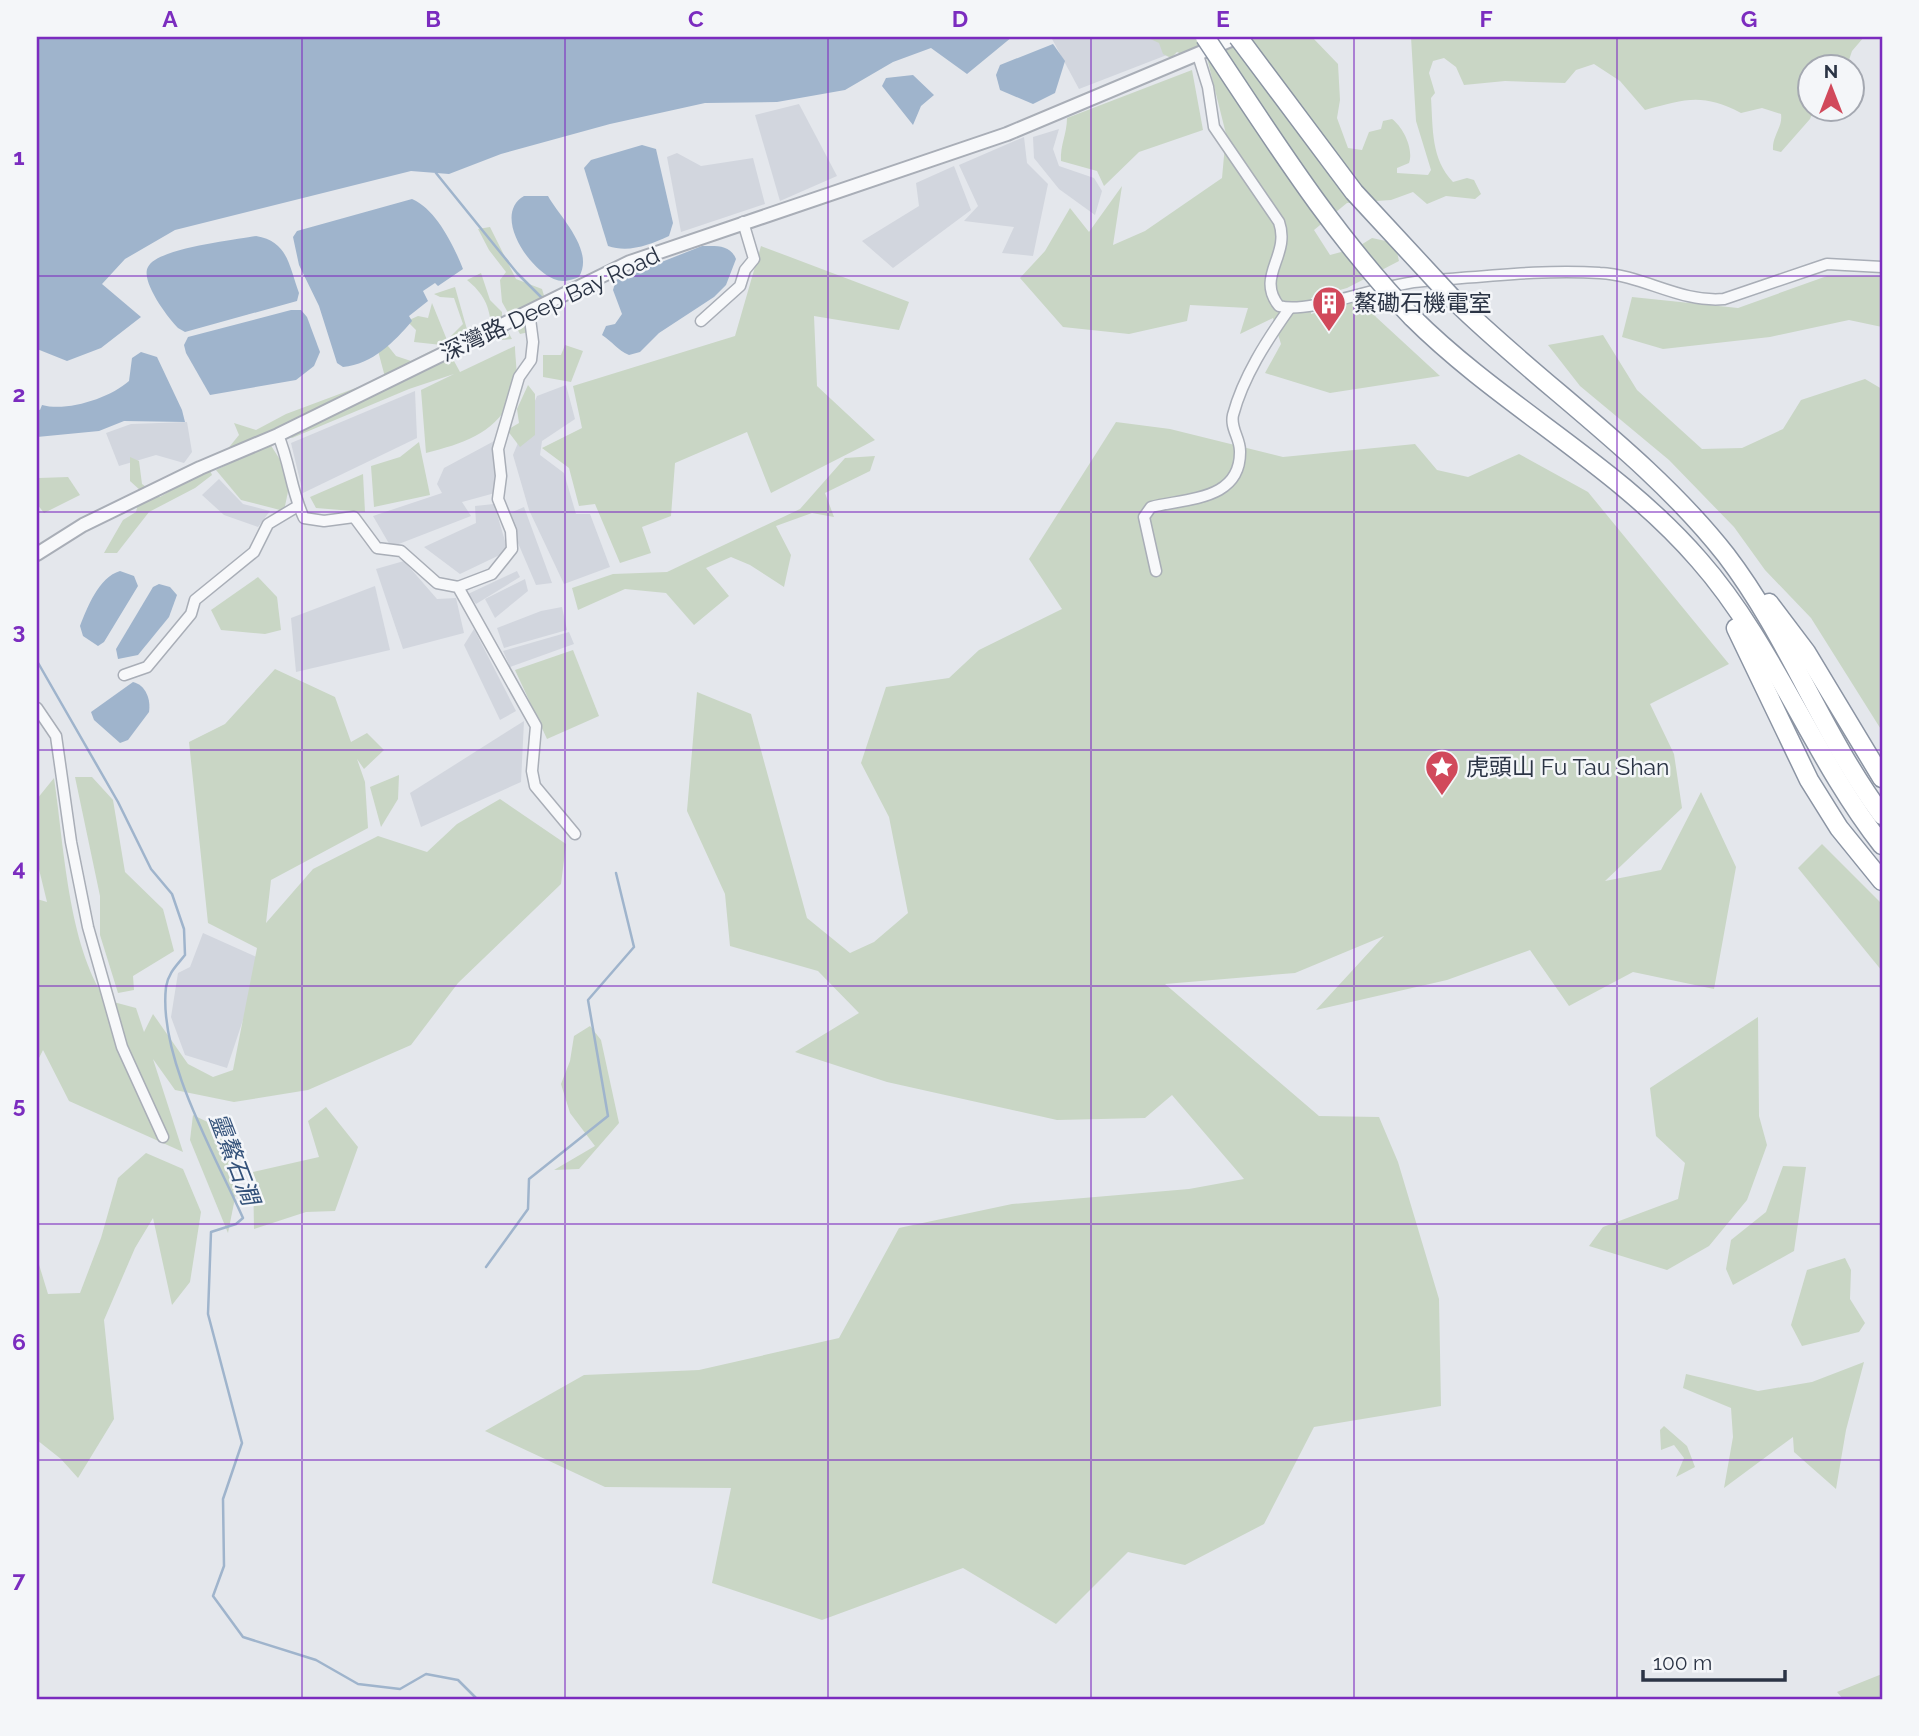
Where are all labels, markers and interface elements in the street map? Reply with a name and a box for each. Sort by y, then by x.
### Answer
text: A [162,5,178,32]
text: B [425,5,441,32]
text: C [688,5,704,32]
text: D [952,5,968,32]
text: E [1216,5,1230,32]
text: F [1479,5,1493,32]
text: G [1741,5,1757,32]
north arrow [1797,52,1867,122]
text: N [1824,60,1838,82]
text: 1 [13,143,25,170]
street label: 深灣路 Deep Bay Road [436,241,664,366]
building icon: 鰲磡石機電室 [1310,284,1348,333]
place label: 鰲磡石機電室 [1354,289,1492,316]
text: 2 [13,380,25,407]
text: 3 [13,617,25,644]
place icon: 虎頭山 Fu Tau Shan [1423,748,1461,797]
place label: 虎頭山 Fu Tau Shan [1466,753,1670,780]
text: 4 [12,854,26,881]
text: 5 [13,1091,26,1118]
water label: 靈鰲石澗 [204,1109,266,1212]
text: 6 [12,1328,26,1355]
text: 7 [13,1565,26,1592]
scale bar [1643,1638,1784,1682]
text: 100 m [1653,1650,1712,1675]

